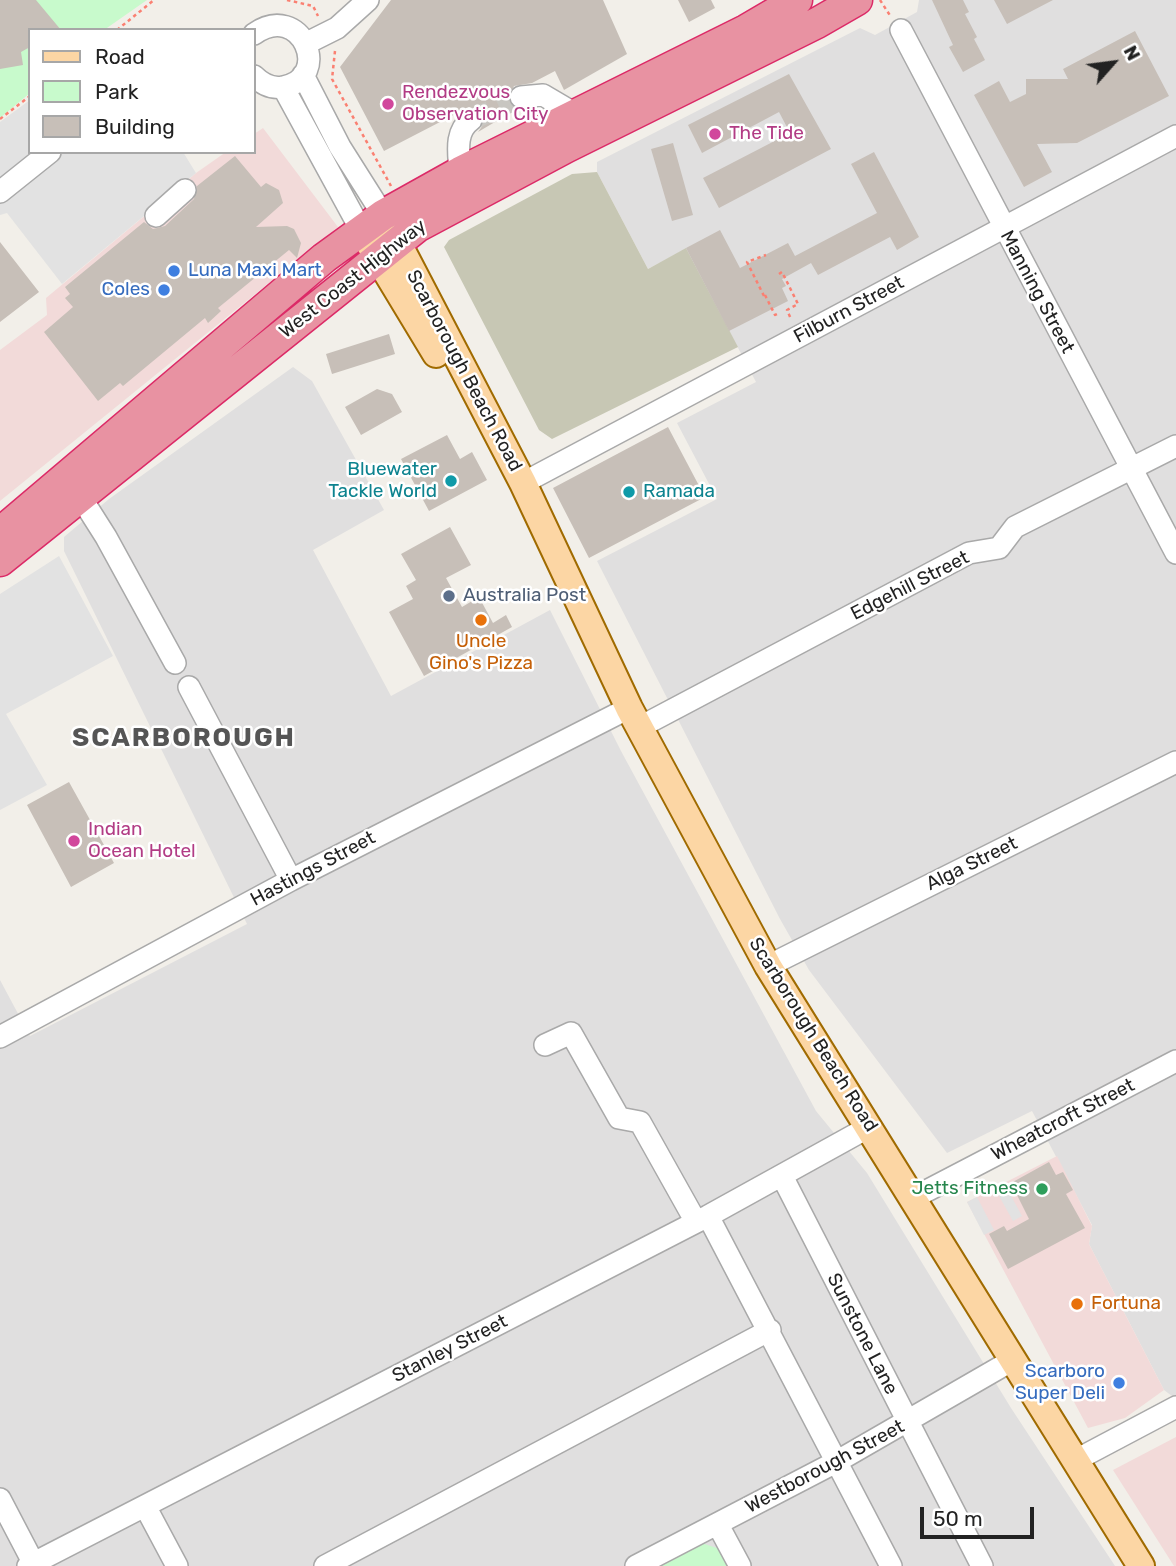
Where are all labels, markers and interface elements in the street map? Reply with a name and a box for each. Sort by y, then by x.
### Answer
legend [28,28,256,154]
north arrow [1078,28,1148,98]
text: N [1119,41,1145,64]
text: Road [95,44,145,69]
text: Park [95,79,139,104]
place label: Rendezvous Observation City [402,82,549,126]
marker: Rendezvous Observation City [380,96,396,112]
text: Building [95,114,175,139]
place label: The Tide [729,123,804,145]
marker: The Tide [707,126,723,142]
street label: West Coast Highway [275,215,431,343]
street label: Manning Street [995,227,1079,357]
place label: Luna Maxi Mart [188,260,322,282]
marker: Luna Maxi Mart [166,263,182,279]
street label: Scarborough Beach Road [401,266,527,476]
street label: Filburn Street [790,271,908,349]
place label: Coles [101,279,150,301]
marker: Coles [156,282,172,298]
place label: Bluewater Tackle World [328,459,437,503]
marker: Bluewater Tackle World [443,473,459,489]
place label: Ramada [643,481,715,503]
marker: Ramada [621,484,637,500]
street label: Edgehill Street [847,546,973,626]
place label: Australia Post [463,585,586,607]
marker: Australia Post [441,588,457,604]
marker: Uncle Gino's Pizza [473,612,489,628]
place label: Uncle Gino's Pizza [429,631,533,675]
district label: SCARBOROUGH [73,722,295,754]
place label: Indian Ocean Hotel [88,819,196,863]
street label: Hastings Street [247,827,379,911]
street label: Alga Street [923,832,1021,896]
marker: Indian Ocean Hotel [66,833,82,849]
street label: Scarborough Beach Road [744,934,882,1136]
street label: Wheatcroft Street [987,1074,1139,1166]
place label: Jetts Fitness [912,1178,1028,1200]
marker: Jetts Fitness [1034,1181,1050,1197]
street label: Sunstone Lane [822,1270,902,1398]
place label: Fortuna [1091,1293,1161,1315]
marker: Fortuna [1069,1296,1085,1312]
street label: Stanley Street [389,1310,511,1388]
place label: Scarboro Super Deli [1015,1361,1105,1405]
marker: Scarboro Super Deli [1111,1375,1127,1391]
street label: Westborough Street [742,1415,908,1519]
scale bar [924,1492,1038,1536]
text: 50 m [933,1506,983,1531]

